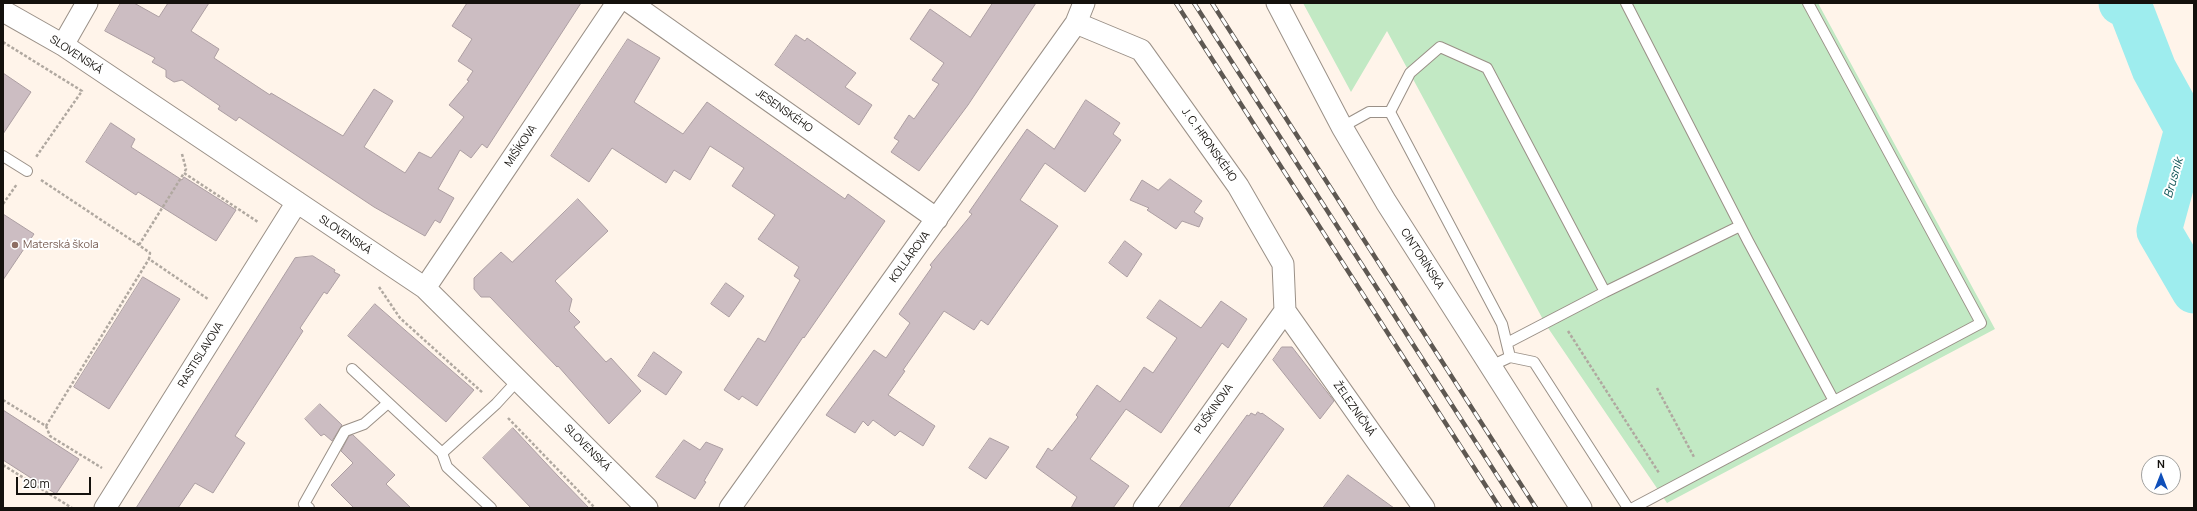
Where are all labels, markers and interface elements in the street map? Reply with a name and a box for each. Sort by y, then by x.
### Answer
street label: SLOVENSKÁ [47,33,105,77]
street label: JESENSKÉHO [753,86,815,136]
street label: J. C. HRONSKÉHO [1179,106,1239,184]
street label: MIŠÍKOVA [502,122,540,170]
water label: Brusník [2161,156,2187,200]
street label: SLOVENSKÁ [316,213,374,257]
street label: CINTORÍNSKA [1397,226,1447,292]
street label: KOLLÁROVA [887,229,933,285]
place label: Materská škola [23,238,99,252]
marker: Materská škola [10,240,20,250]
street label: RASTISLAVOVA [176,320,226,390]
street label: ŽELEZNIČNÁ [1330,379,1378,439]
street label: PUŠKINOVA [1192,381,1236,437]
street label: SLOVENSKÁ [561,422,613,474]
north arrow [2141,455,2181,495]
text: N [2157,456,2165,471]
scale bar [18,469,93,495]
text: 20 m [23,475,50,492]

